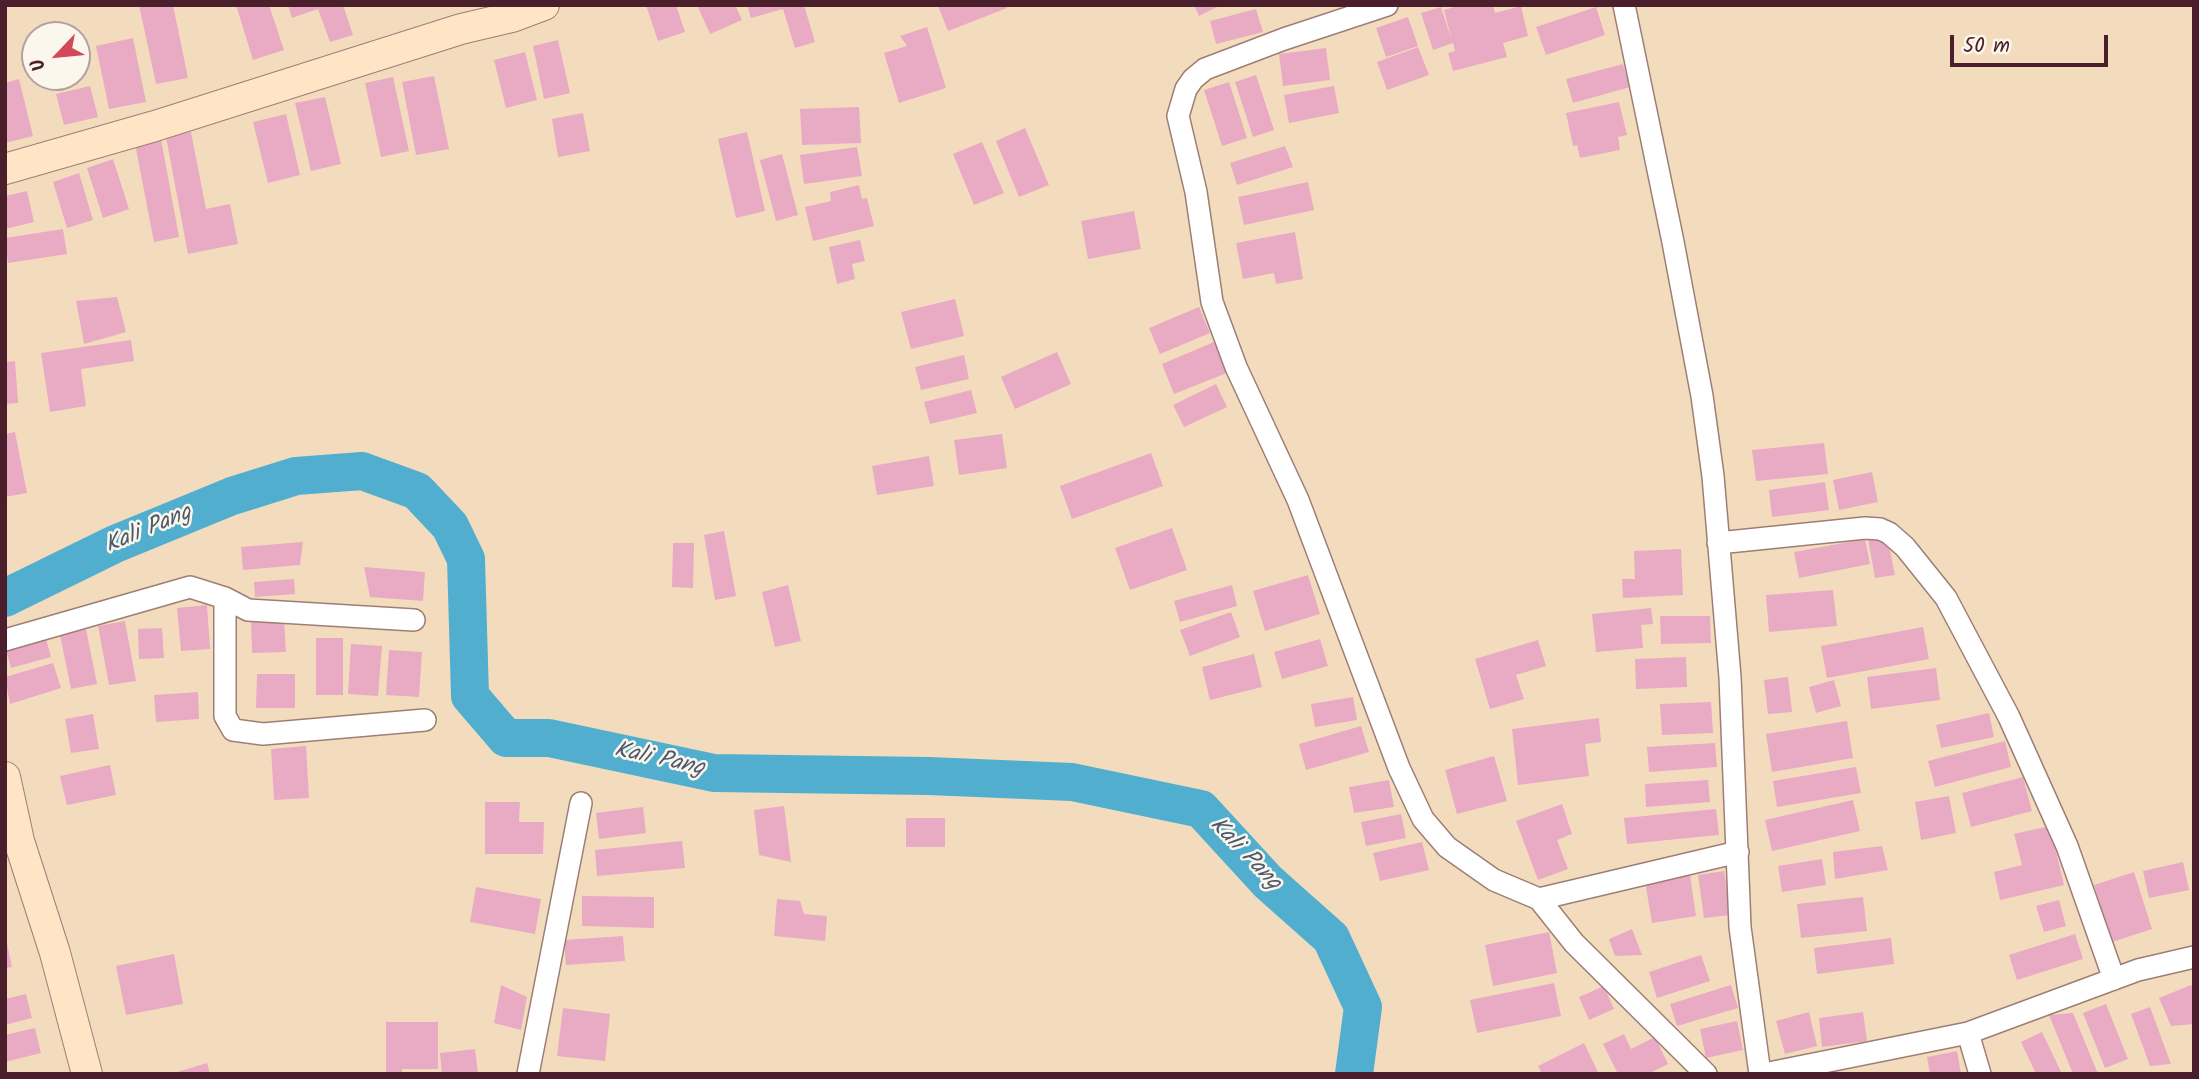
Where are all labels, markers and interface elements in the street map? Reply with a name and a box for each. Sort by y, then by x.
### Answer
north arrow [21,21,91,91]
scale bar [1954,21,2112,65]
text: 50 m [1963,30,2010,63]
text: U [23,53,55,76]
water label: Kali Pang [102,500,196,562]
water label: Kali Pang [612,738,706,784]
water label: Kali Pang [1202,813,1286,897]

